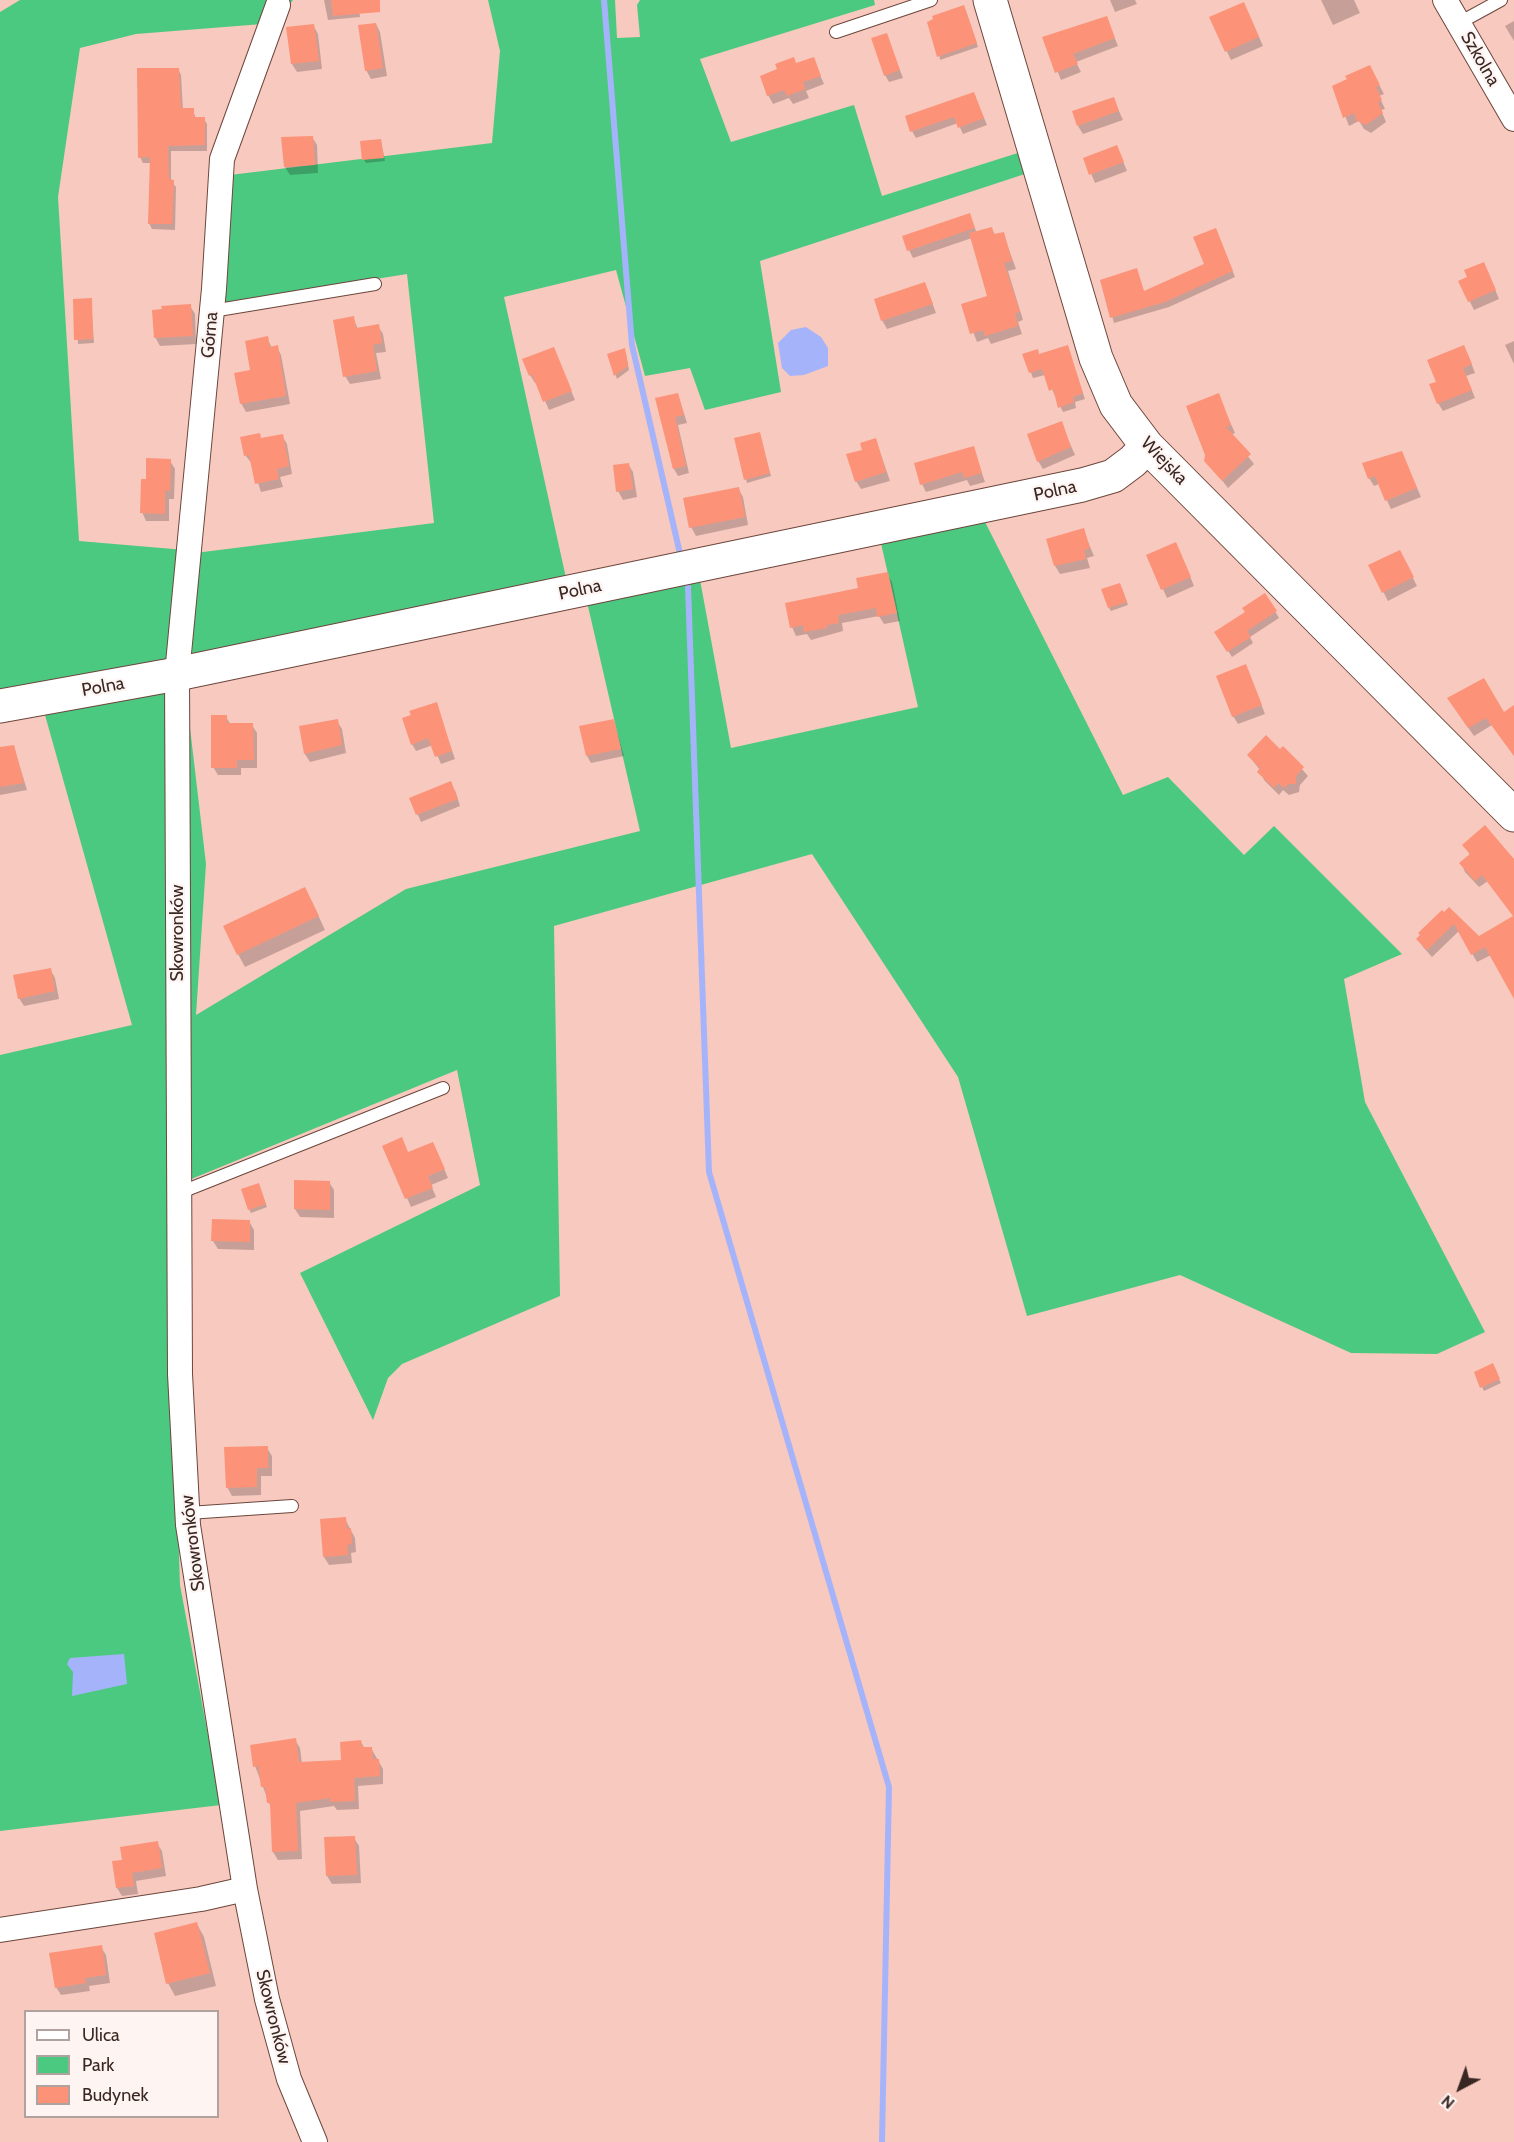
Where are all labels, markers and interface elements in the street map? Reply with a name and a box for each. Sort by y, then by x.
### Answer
street label: Szkolna [1456,28,1504,90]
street label: Górna [197,311,223,359]
street label: Wiejska [1136,433,1192,489]
street label: Polna [1032,476,1078,506]
street label: Polna [557,575,603,605]
street label: Polna [80,673,126,701]
street label: Skowronków [167,885,189,981]
street label: Skowronków [176,1494,210,1592]
street label: Skowronków [251,1967,295,2067]
legend [24,2010,219,2118]
text: Ulica [82,2024,120,2046]
text: Park [82,2054,114,2076]
north arrow [1430,2058,1490,2118]
text: Budynek [82,2084,149,2106]
text: N [1437,2091,1458,2113]

